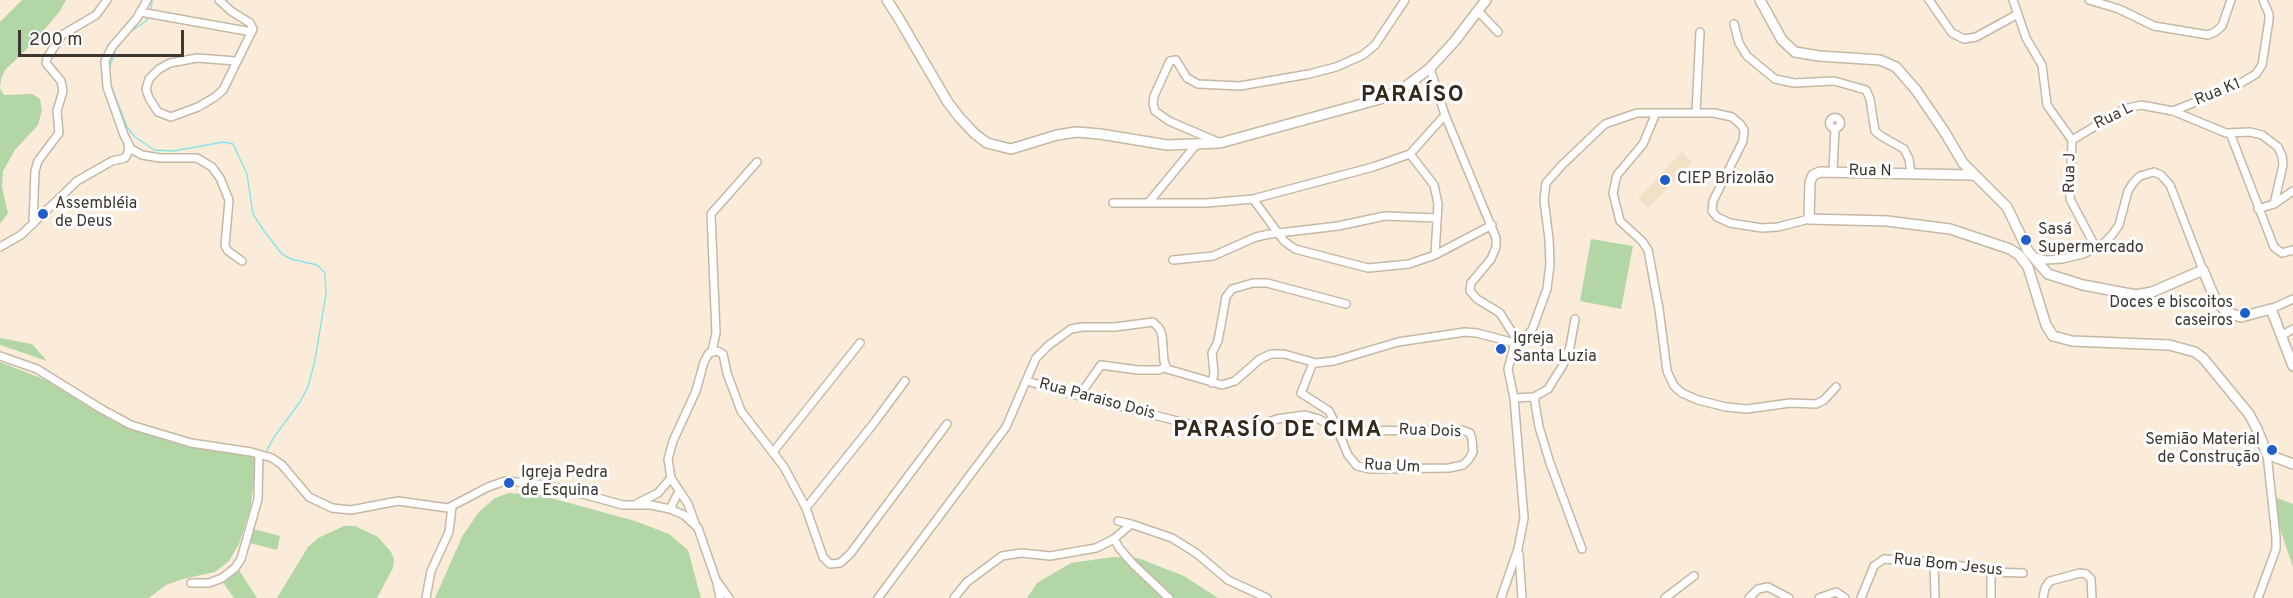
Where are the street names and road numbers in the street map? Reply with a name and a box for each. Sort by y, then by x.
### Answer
street label: Rua K1 [2192,75,2244,111]
street label: Rua L [2092,99,2136,135]
street label: Rua J [2061,153,2081,193]
street label: Rua N [1848,162,1892,182]
street label: Rua Paraiso Dois [1037,375,1157,425]
street label: Rua Dois [1398,421,1462,443]
street label: Rua Um [1363,456,1421,478]
street label: Rua Bom Jesus [1893,551,2003,581]

